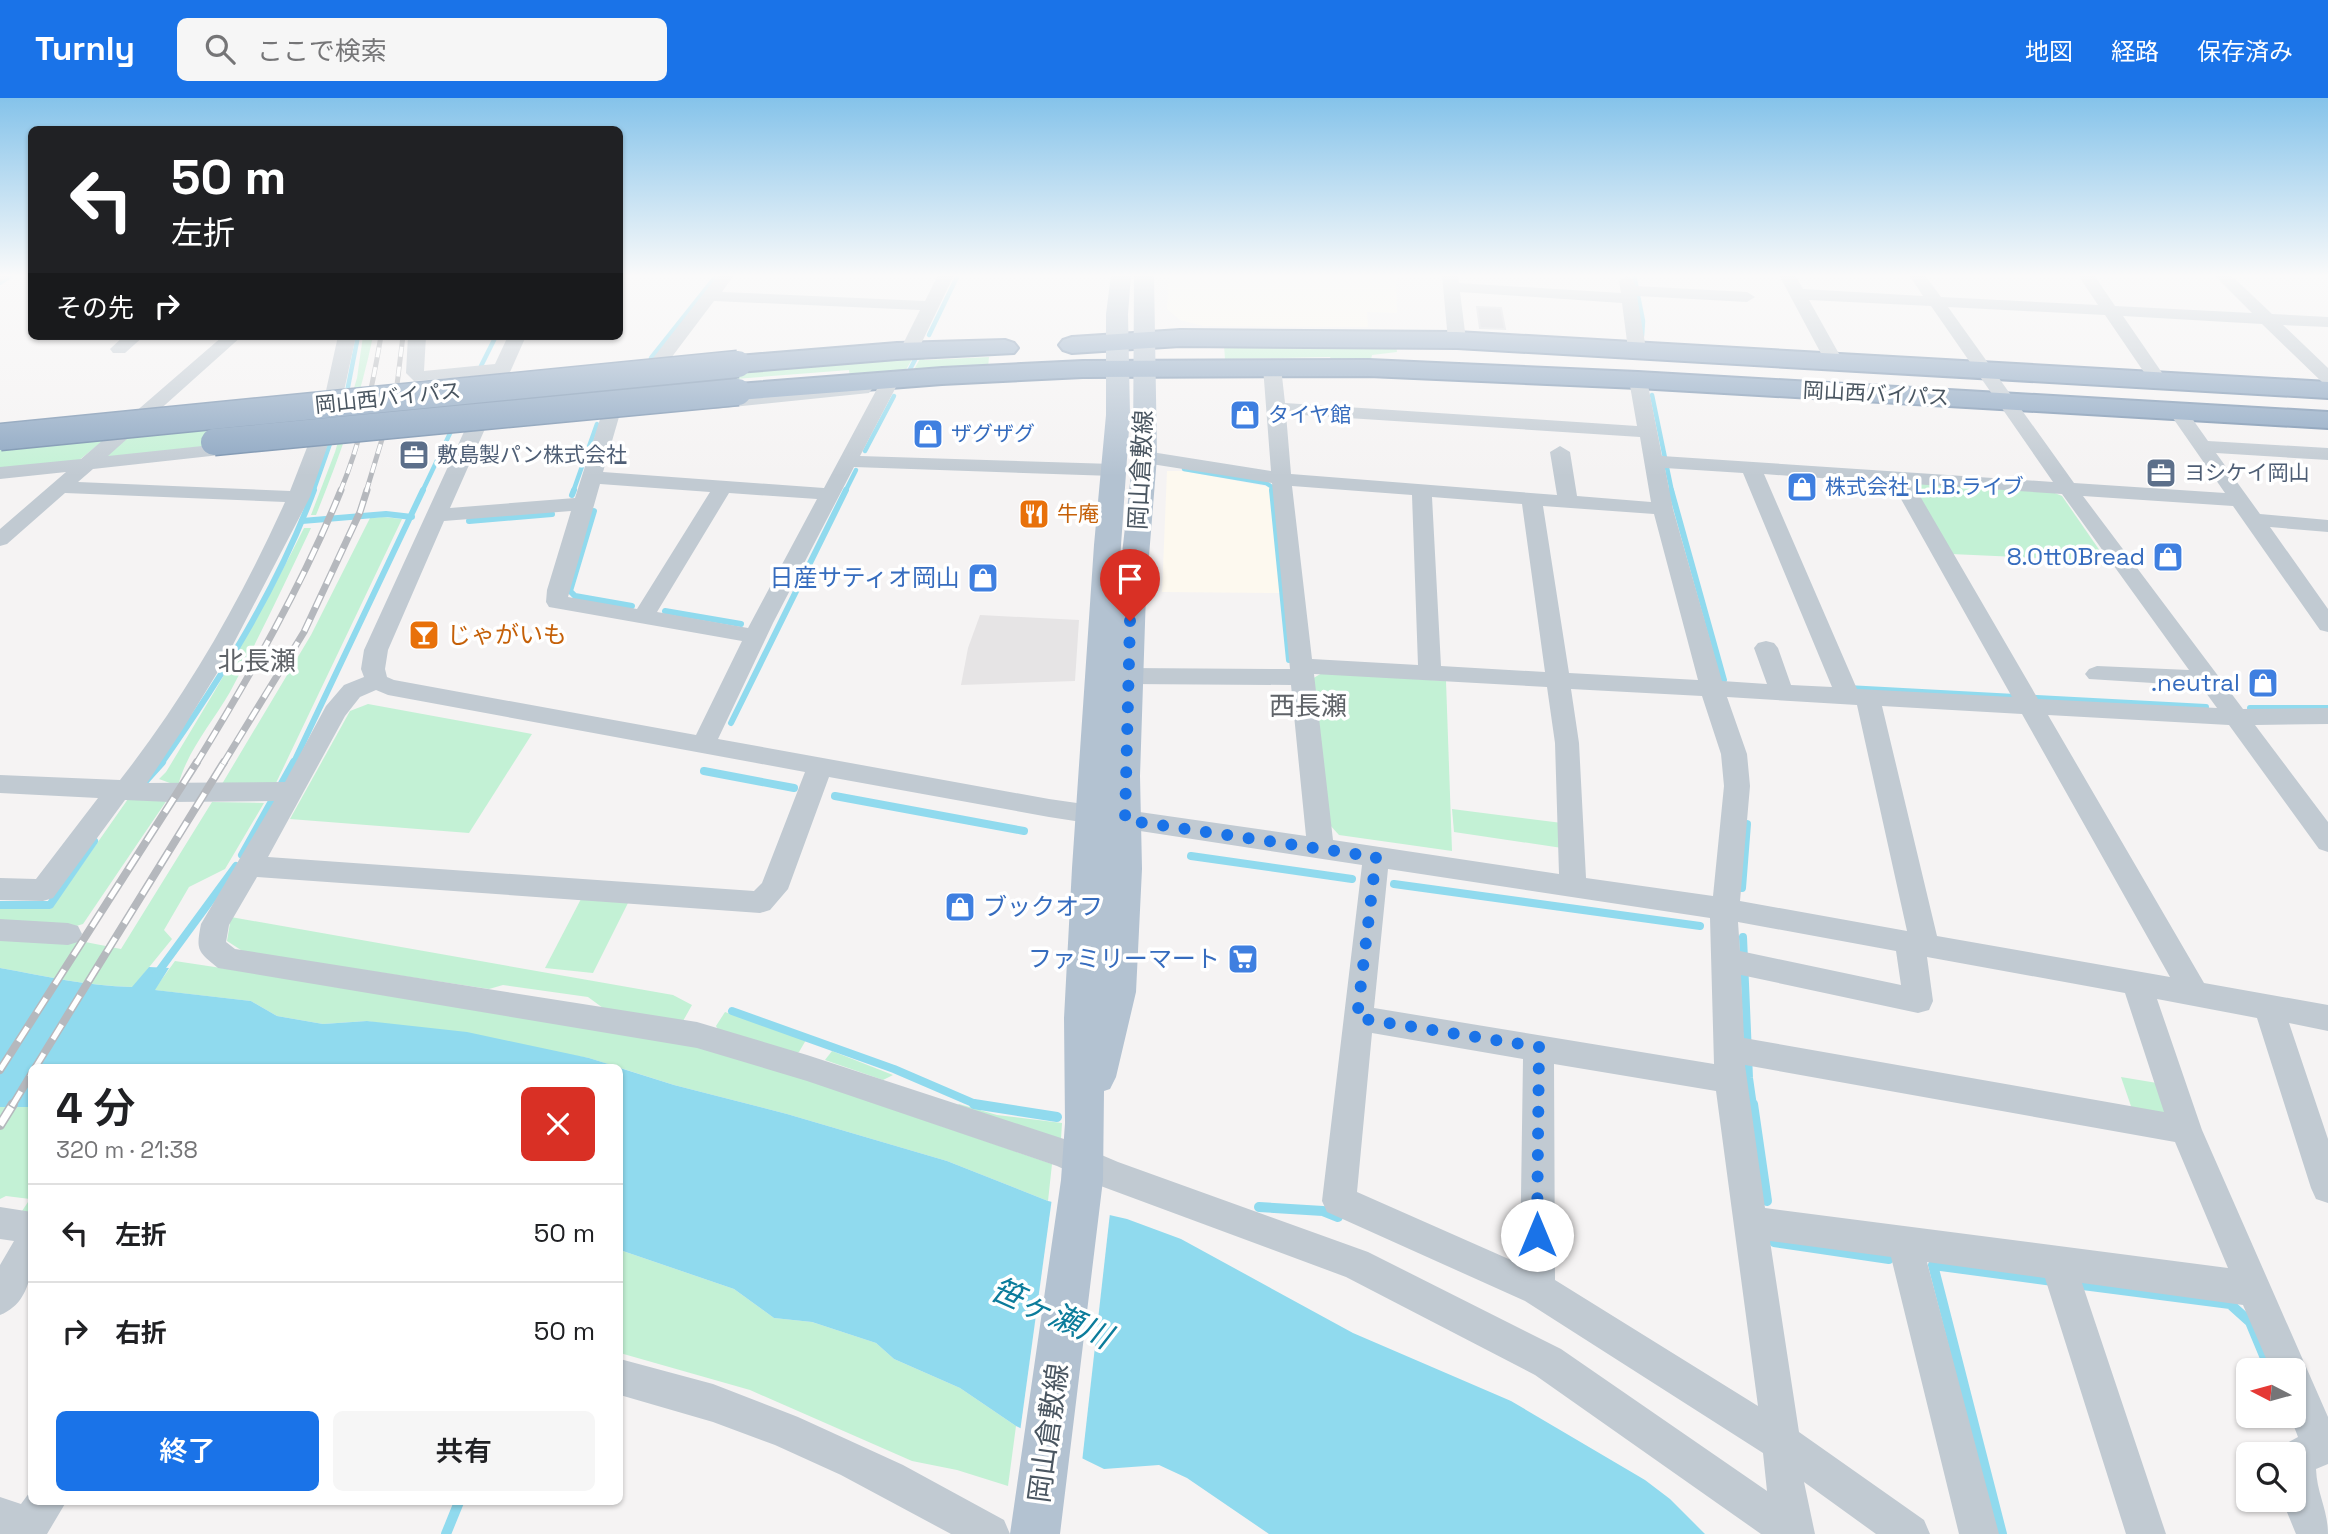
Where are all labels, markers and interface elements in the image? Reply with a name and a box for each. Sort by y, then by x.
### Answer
search box [177,18,667,81]
text: Turnly [35,28,135,70]
icon: search [201,30,239,68]
text: ここで検索 [257,34,387,68]
text: 地図 [2025,36,2073,67]
text: 経路 [2111,36,2159,67]
text: 保存済み [2197,36,2293,67]
text: 50 m [171,146,286,208]
icon: left [56,154,147,245]
text: 左折 [171,213,235,253]
icon: right [148,287,186,325]
text: その先 [56,291,134,325]
street label: 岡山西バイパス [314,376,462,419]
street label: 岡山西バイパス [1802,376,1950,411]
shop icon: タイヤ館 [1228,398,1262,432]
place label: タイヤ館 [1268,401,1351,428]
street label: 岡山倉敷線 [1122,409,1159,531]
shop icon: ザグザグ [911,417,945,451]
place label: ザグザグ [951,420,1035,447]
office icon: 敷島製パン株式会社 [397,438,431,472]
place label: 敷島製パン株式会社 [437,441,627,468]
office icon: ヨシケイ岡山 [2144,456,2178,490]
place label: ヨシケイ岡山 [2184,459,2310,486]
shop icon: 株式会社 L.I.B.ライブ [1785,470,1819,504]
place label: 株式会社 L.I.B.ライブ [1825,473,2024,500]
restaurant icon: 牛庵 [1017,497,1051,531]
place label: 牛庵 [1057,500,1099,527]
shop icon: 8.OttOBread [2151,540,2185,574]
place label: 8.OttOBread [2007,541,2145,572]
pin [1100,549,1160,621]
icon: arrive [1111,560,1149,598]
shop icon: 日産サティオ岡山 [966,561,1000,595]
place label: 日産サティオ岡山 [769,562,960,593]
bar icon: じゃがいも [407,618,441,652]
place label: じゃがいも [447,619,567,650]
district label: 北長瀬 [218,644,296,678]
shop icon: .neutral [2246,666,2280,700]
place label: .neutral [2151,667,2240,698]
district label: 西長瀬 [1269,689,1347,723]
shop icon: ブックオフ [943,890,977,924]
place label: ブックオフ [983,891,1103,922]
supermarket icon: ファミリーマート [1226,942,1260,976]
place label: ファミリーマート [1028,943,1220,974]
text: 4 分 [56,1082,135,1135]
button: close [521,1087,595,1161]
text: 320 m · 21:38 [56,1135,198,1165]
position arrow [1500,1198,1574,1272]
icon: left [56,1214,94,1252]
text: 50 m [534,1216,595,1250]
text: 左折 [115,1218,167,1252]
water label: 笹ヶ瀬川 [984,1269,1120,1359]
icon: right [56,1312,94,1350]
text: 50 m [534,1314,595,1348]
text: 右折 [115,1316,167,1350]
north arrow [2236,1358,2306,1428]
map controls [2236,1358,2306,1512]
street label: 岡山倉敷線 [1020,1361,1076,1505]
button: 終了 [56,1411,319,1491]
button: 共有 [333,1411,595,1491]
button: search [2236,1442,2306,1512]

